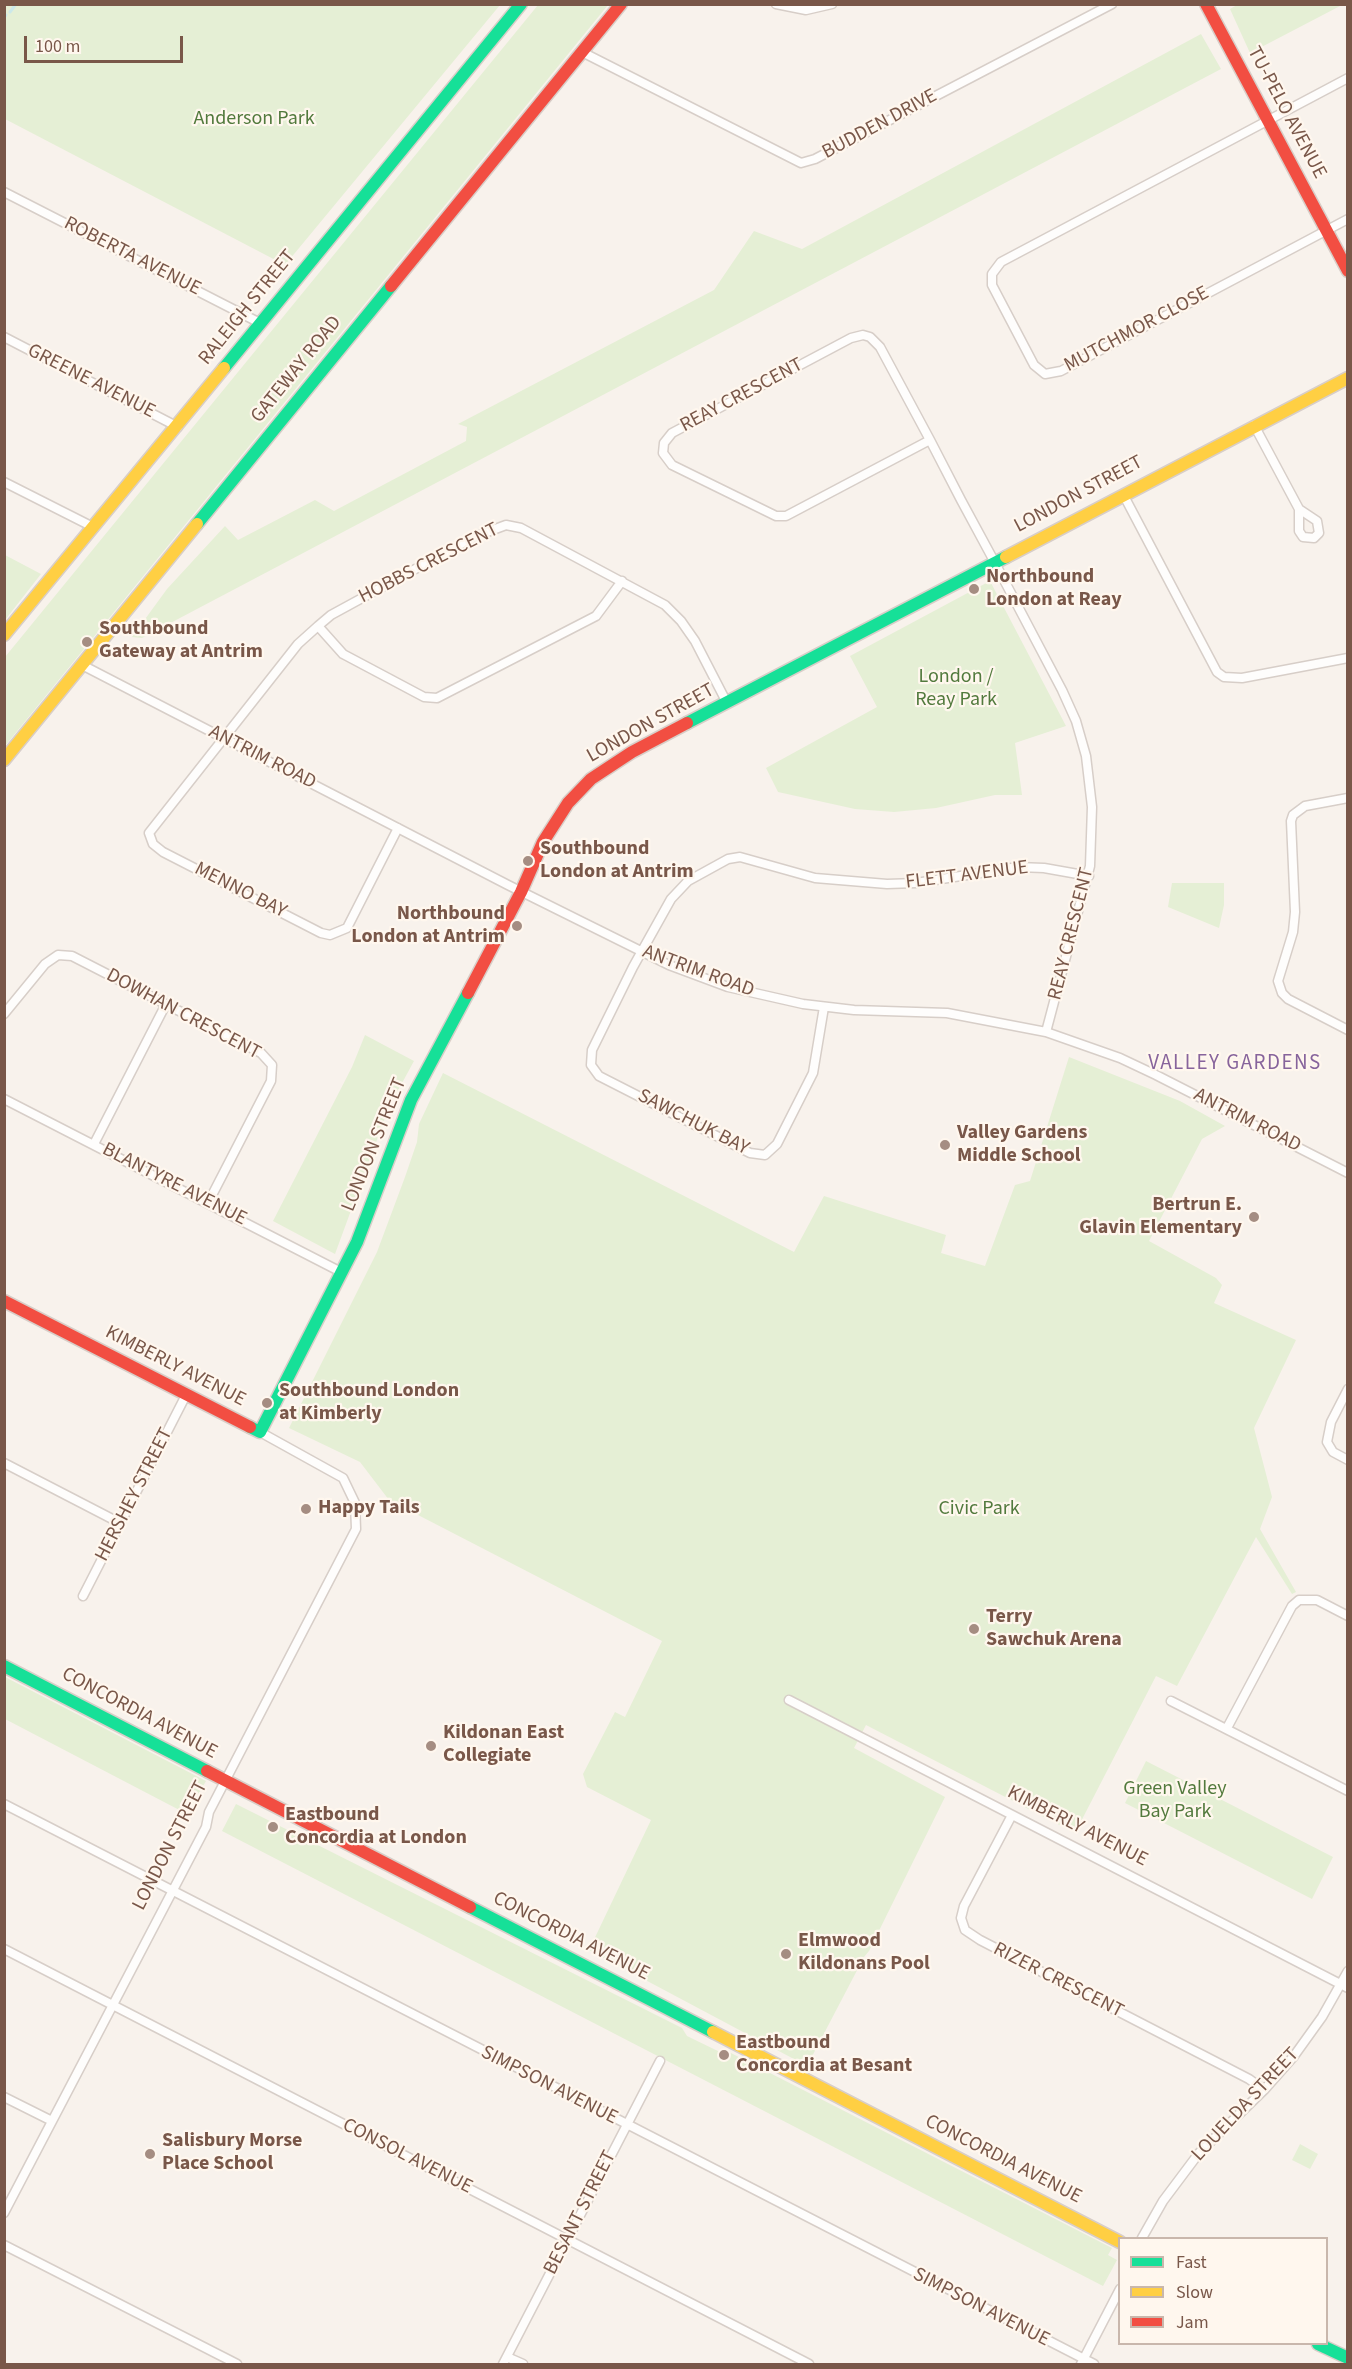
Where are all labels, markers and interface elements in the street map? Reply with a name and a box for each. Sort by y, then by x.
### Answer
scale bar [27,24,186,62]
text: 100 m [35,34,80,59]
street label: TU-PELO AVENUE [1241,43,1331,183]
street label: BUDDEN DRIVE [819,85,941,165]
park label: Anderson Park [193,108,315,132]
street label: ROBERTA AVENUE [59,212,205,302]
street label: RALEIGH STREET [194,246,302,370]
street label: MUTCHMOR CLOSE [1061,282,1213,378]
street label: GATEWAY ROAD [247,312,347,428]
street label: GREENE AVENUE [23,340,159,424]
street label: REAY CRESCENT [676,354,808,438]
street label: LONDON STREET [1011,451,1147,539]
street label: HOBBS CRESCENT [355,518,503,610]
place label: Northbound London at Reay [986,566,1122,613]
marker: Northbound London at Reay [967,582,981,596]
place label: Southbound Gateway at Antrim [99,618,263,665]
marker: Southbound Gateway at Antrim [80,635,94,649]
park label: London / Reay Park [915,666,997,713]
street label: LONDON STREET [583,679,719,769]
street label: ANTRIM ROAD [204,721,320,795]
place label: Southbound London at Antrim [540,838,694,885]
marker: Southbound London at Antrim [521,854,535,868]
street label: FLETT AVENUE [904,857,1030,895]
street label: MENNO BAY [190,858,290,924]
street label: REAY CRESCENT [1044,865,1100,1003]
place label: Northbound London at Antrim [351,903,505,950]
marker: Northbound London at Antrim [510,919,524,933]
street label: ANTRIM ROAD [639,941,757,1003]
street label: DOWHAN CRESCENT [102,964,264,1066]
district label: VALLEY GARDENS [1148,1051,1322,1077]
street label: LONDON STREET [337,1075,413,1215]
street label: ANTRIM ROAD [1189,1084,1305,1158]
street label: SAWCHUK BAY [633,1085,753,1161]
place label: Valley Gardens Middle School [957,1122,1087,1169]
street label: BLANTYRE AVENUE [98,1138,250,1232]
marker: Valley Gardens Middle School [938,1138,952,1152]
place label: Bertrun E. Glavin Elementary [1079,1194,1242,1241]
marker: Bertrun E. Glavin Elementary [1247,1210,1261,1224]
street label: KIMBERLY AVENUE [101,1321,249,1413]
place label: Southbound London at Kimberly [279,1380,459,1427]
marker: Southbound London at Kimberly [260,1396,274,1410]
street label: HERSHEY STREET [91,1424,179,1566]
place label: Happy Tails [318,1497,420,1521]
park label: Civic Park [938,1498,1020,1522]
marker: Happy Tails [299,1502,313,1516]
place label: Terry Sawchuk Arena [986,1606,1122,1653]
marker: Terry Sawchuk Arena [967,1622,981,1636]
street label: CONCORDIA AVENUE [57,1663,221,1765]
place label: Kildonan East Collegiate [443,1722,564,1769]
marker: Kildonan East Collegiate [424,1739,438,1753]
street label: LONDON STREET [128,1777,214,1915]
park label: Green Valley Bay Park [1123,1778,1227,1825]
street label: KIMBERLY AVENUE [1003,1781,1151,1873]
place label: Eastbound Concordia at London [285,1804,467,1851]
marker: Eastbound Concordia at London [266,1820,280,1834]
street label: CONCORDIA AVENUE [489,1887,653,1987]
place label: Elmwood Kildonans Pool [798,1930,930,1977]
street label: RIZER CRESCENT [989,1938,1127,2024]
marker: Elmwood Kildonans Pool [779,1947,793,1961]
place label: Eastbound Concordia at Besant [736,2032,912,2079]
street label: SIMPSON AVENUE [477,2041,621,2131]
street label: LOUELDA STREET [1187,2043,1305,2167]
marker: Eastbound Concordia at Besant [717,2048,731,2062]
street label: CONCORDIA AVENUE [921,2110,1085,2210]
street label: CONSOL AVENUE [338,2114,476,2200]
place label: Salisbury Morse Place School [162,2130,302,2177]
marker: Salisbury Morse Place School [143,2147,157,2161]
street label: BESANT STREET [540,2147,622,2279]
legend [1118,2237,1328,2345]
text: Fast [1176,2250,1207,2275]
street label: SIMPSON AVENUE [909,2263,1053,2353]
text: Slow [1176,2280,1213,2305]
text: Jam [1176,2310,1209,2335]

